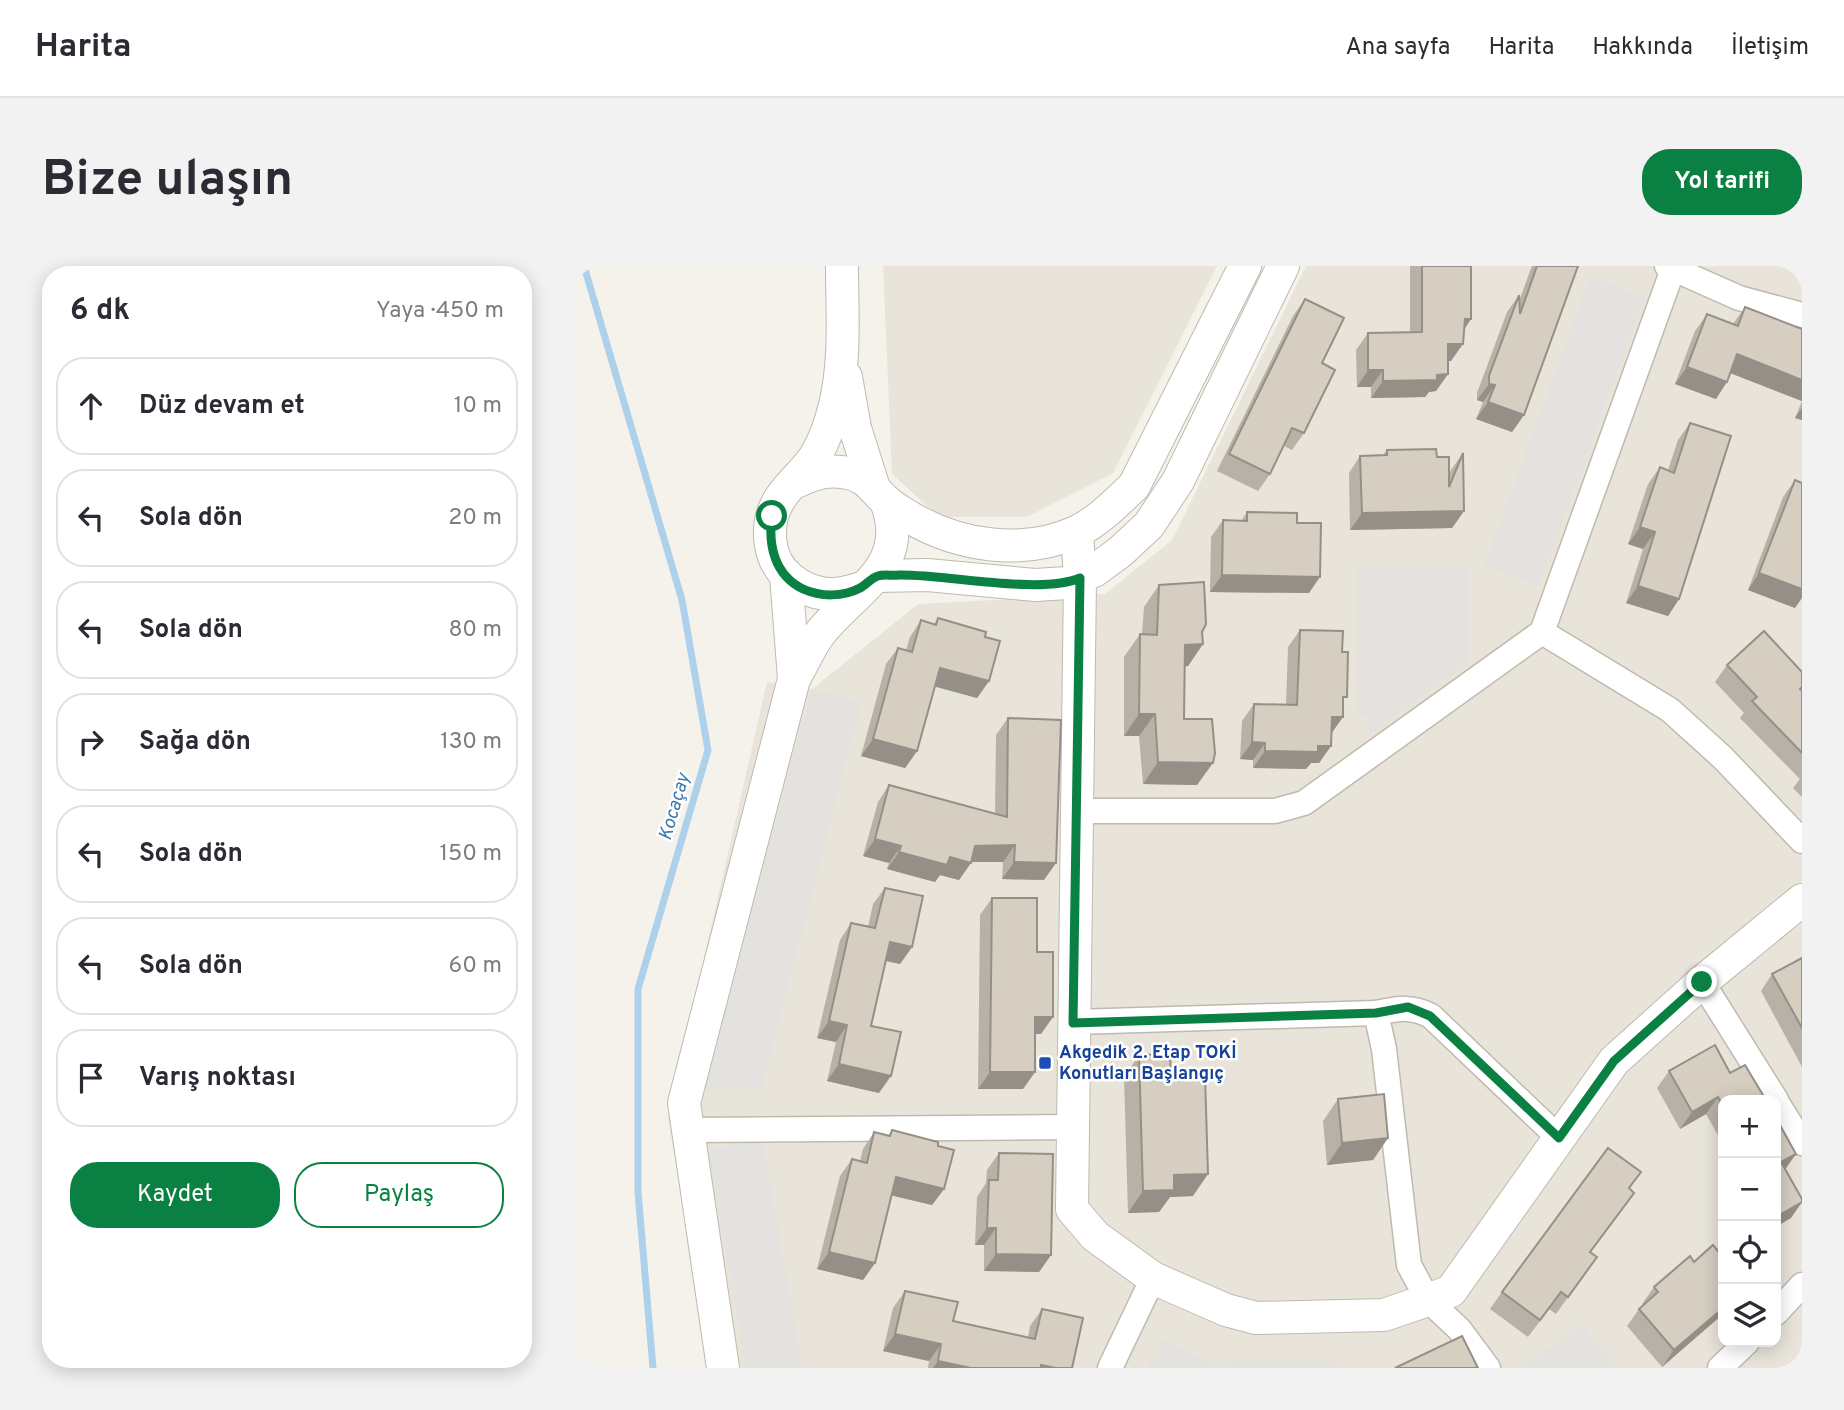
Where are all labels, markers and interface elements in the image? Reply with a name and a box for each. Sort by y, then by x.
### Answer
text: Harita [35,27,132,69]
text: Ana sayfa [1345,33,1450,63]
text: Harita [1488,33,1554,63]
text: Hakkında [1592,33,1693,63]
text: İletişim [1731,33,1809,63]
button: Yol tarifi [1642,149,1802,215]
text: Bize ulaşın [42,151,293,213]
text: 6 dk [70,293,130,330]
text: Yaya · 450 m [376,297,504,326]
icon: ahead [72,387,110,425]
text: Düz devam et [139,390,305,423]
text: 10 m [454,392,502,421]
icon: left [72,499,110,537]
route start [756,500,787,531]
text: Sola dön [139,502,243,535]
text: 20 m [448,504,502,533]
icon: left [72,611,110,649]
text: Sola dön [139,614,243,647]
text: 80 m [449,616,502,645]
icon: right [72,723,110,761]
text: Sağa dön [139,726,251,759]
text: 130 m [440,728,502,757]
water label: Kocaçay [654,769,696,843]
icon: left [72,835,110,873]
text: Sola dön [139,838,243,871]
text: 150 m [440,840,502,869]
icon: left [72,947,110,985]
text: Sola dön [139,950,243,983]
text: 60 m [449,952,502,981]
route end [1686,966,1717,997]
place label: Akgedik 2. Etap TOKİ Konutları Başlangıç [1059,1040,1236,1086]
marker: Akgedik 2. Etap TOKİ Konutları Başlangıç [1037,1055,1053,1071]
icon: arrive [72,1059,110,1097]
text: Varış noktası [139,1062,296,1095]
map controls [1718,1095,1781,1347]
button: + [1718,1095,1781,1158]
button: − [1718,1158,1781,1221]
button: Kaydet [70,1162,280,1228]
button: Paylaş [294,1162,504,1228]
button: locate [1718,1221,1781,1284]
button: layers [1718,1284,1781,1347]

